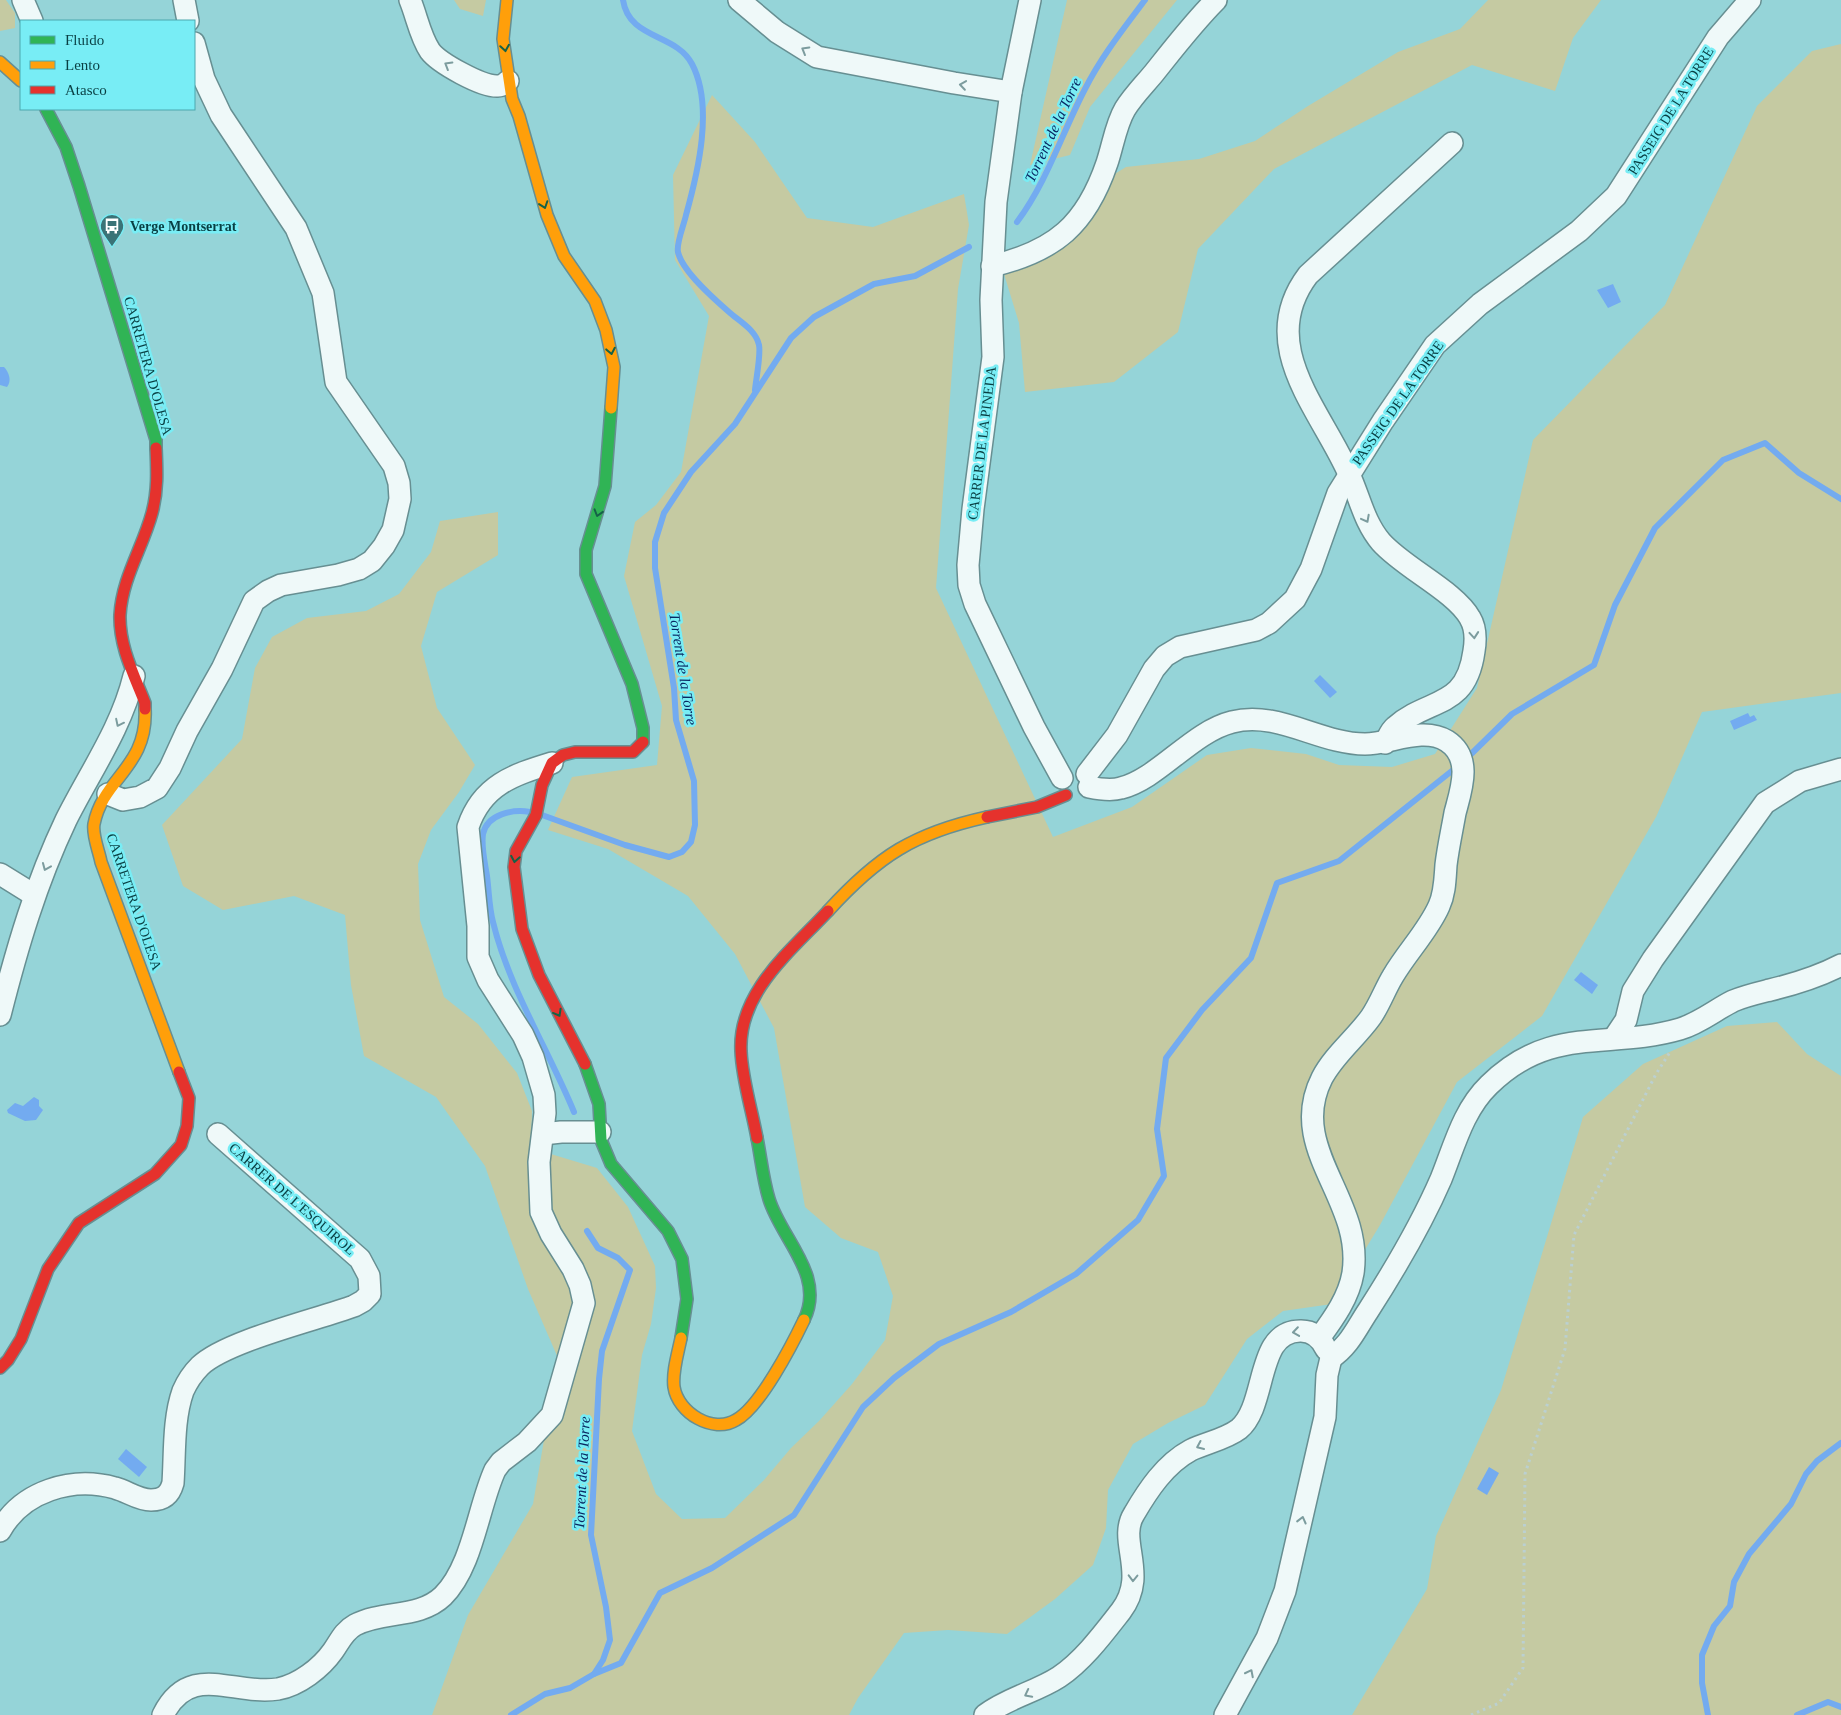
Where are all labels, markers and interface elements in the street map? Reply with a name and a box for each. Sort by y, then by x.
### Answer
legend [20,20,195,110]
text: Fluido [65,32,104,48]
one-way arrow [499,44,509,53]
street label: PASSEIG DE LA TORRE [1625,44,1717,178]
one-way arrow [801,47,810,57]
text: Lento [65,57,100,73]
one-way arrow [445,61,454,71]
water label: Torrent de la Torre [1022,75,1084,185]
one-way arrow [959,80,967,91]
text: Atasco [65,82,107,98]
one-way arrow [538,201,548,209]
bus stop icon: Verge Montserrat [99,213,125,247]
place label: Verge Montserrat [130,219,237,234]
street label: CARRETERA D'OLESA [121,295,175,438]
street label: PASSEIG DE LA TORRE [1349,338,1447,468]
one-way arrow [605,347,616,356]
street label: CARRER DE LA PINEDA [965,365,999,521]
one-way arrow [594,508,604,516]
one-way arrow [1360,514,1370,523]
water label: Torrent de la Torre [666,612,700,727]
one-way arrow [1469,631,1480,639]
one-way arrow [115,717,125,726]
street label: CARRETERA D'OLESA [104,832,165,973]
one-way arrow [511,854,521,863]
one-way arrow [41,862,52,871]
one-way arrow [552,1008,562,1017]
street label: CARRER DE L'ESQUIROL [226,1140,358,1258]
one-way arrow [1292,1326,1300,1337]
water label: Torrent de la Torre [571,1416,593,1530]
one-way arrow [1196,1440,1205,1451]
one-way arrow [1296,1515,1307,1524]
one-way arrow [1128,1574,1138,1582]
one-way arrow [1243,1669,1254,1678]
one-way arrow [1024,1687,1033,1698]

